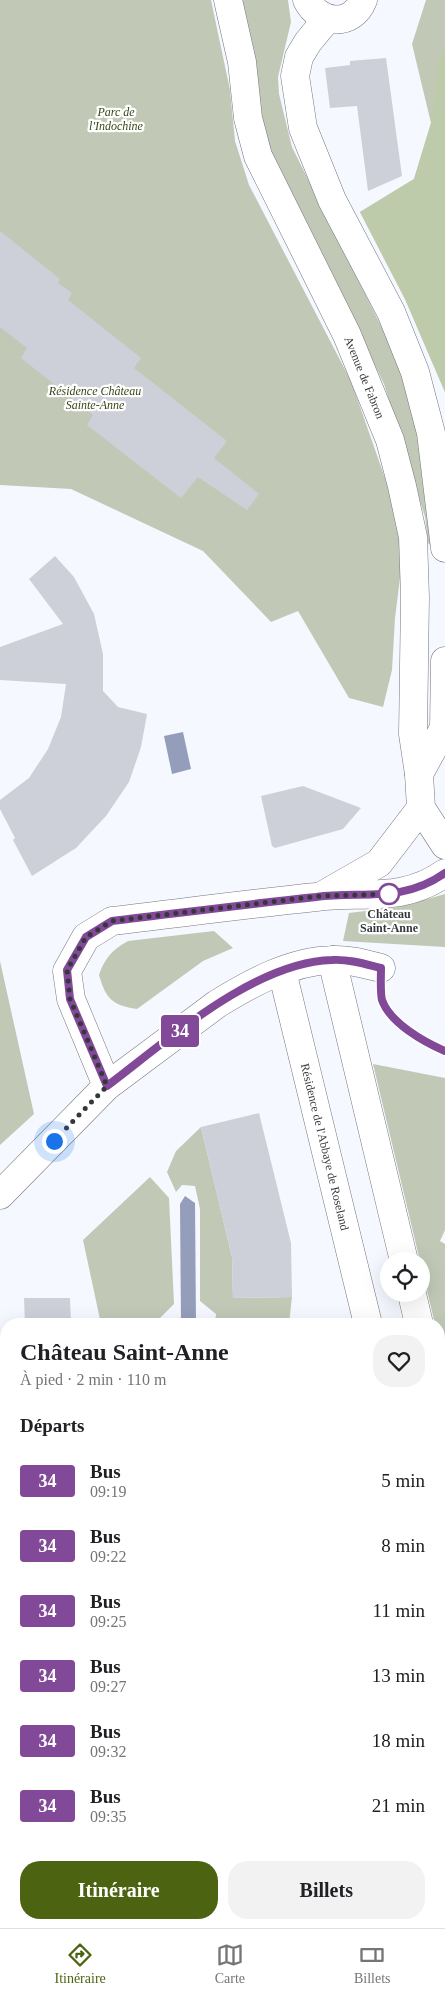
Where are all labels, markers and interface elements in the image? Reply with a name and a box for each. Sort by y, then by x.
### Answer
park label: Parc de l'Indochine [89,105,144,133]
street label: Avenue de Fabron [341,334,388,421]
park label: Résidence Château Sainte-Anne [48,384,141,412]
marker: Château Saint-Anne [378,883,400,905]
place label: Château Saint-Anne [360,907,419,935]
line badge: 34 [158,1015,202,1047]
text: 34 [171,1021,189,1041]
street label: Résidence de l'Abbaye de Roseland [298,1062,352,1232]
your location [42,1129,67,1154]
map controls [380,1252,430,1302]
button: locate [380,1252,430,1302]
button: heart [373,1335,425,1387]
text: Château Saint-Anne [20,1339,229,1365]
text: À pied · 2 min · 110 m [20,1371,167,1388]
text: Départs [20,1415,84,1436]
text: Bus [90,1461,121,1482]
text: 5 min [381,1470,425,1491]
text: 34 [39,1471,57,1491]
text: 09:19 [90,1483,126,1500]
text: Bus [90,1526,121,1547]
text: 8 min [381,1535,425,1556]
text: 34 [39,1536,57,1556]
text: 09:22 [90,1548,126,1565]
text: Bus [90,1591,121,1612]
text: 11 min [372,1600,425,1621]
text: 34 [39,1601,57,1621]
text: 09:25 [90,1613,126,1630]
text: Bus [90,1656,121,1677]
text: 13 min [372,1665,425,1686]
text: 34 [39,1666,57,1686]
text: 09:27 [90,1678,126,1695]
text: Bus [90,1721,121,1742]
text: 18 min [372,1730,425,1751]
text: 34 [39,1731,57,1751]
text: 09:32 [90,1743,126,1760]
text: Bus [90,1786,121,1807]
text: 21 min [372,1795,425,1816]
text: 34 [39,1796,57,1816]
text: 09:35 [90,1808,126,1825]
button: Itinéraire [20,1861,218,1919]
button: Billets [228,1861,425,1919]
tab: Itinéraire [54,1941,106,1987]
tab: Carte [215,1941,245,1987]
tab: Billets [354,1941,391,1987]

